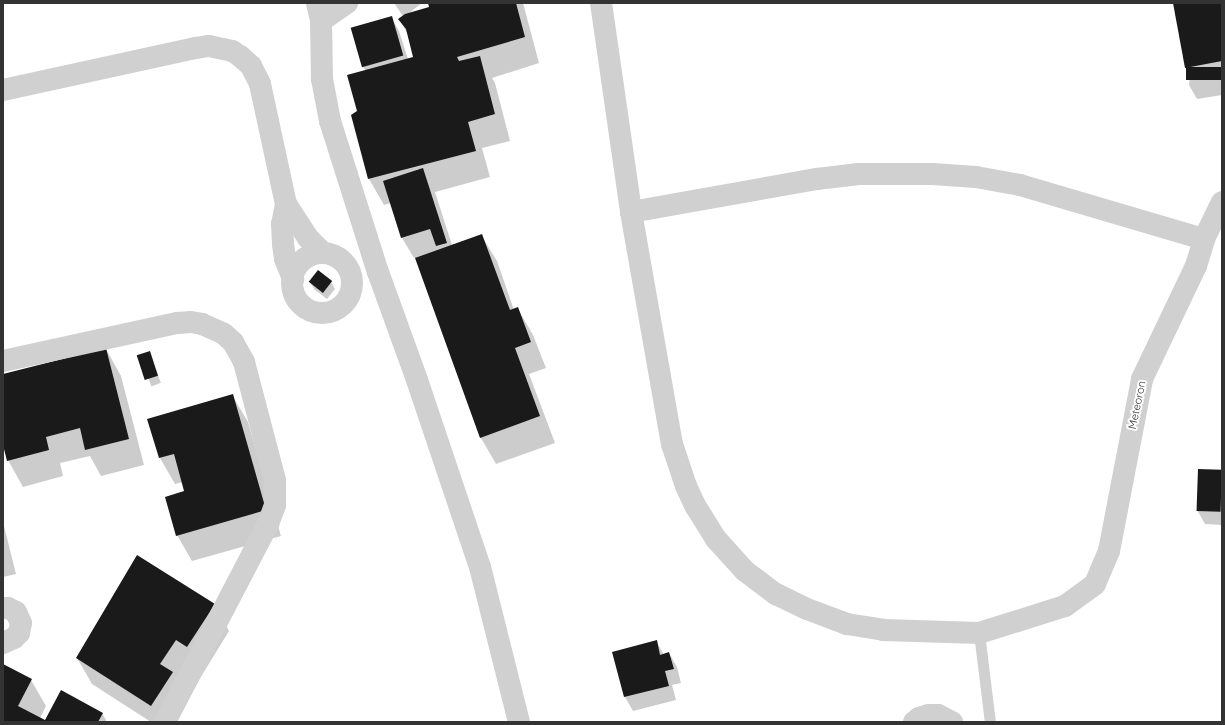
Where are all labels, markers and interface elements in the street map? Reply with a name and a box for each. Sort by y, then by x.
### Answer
street label: Meteoron [1125,380,1149,430]

